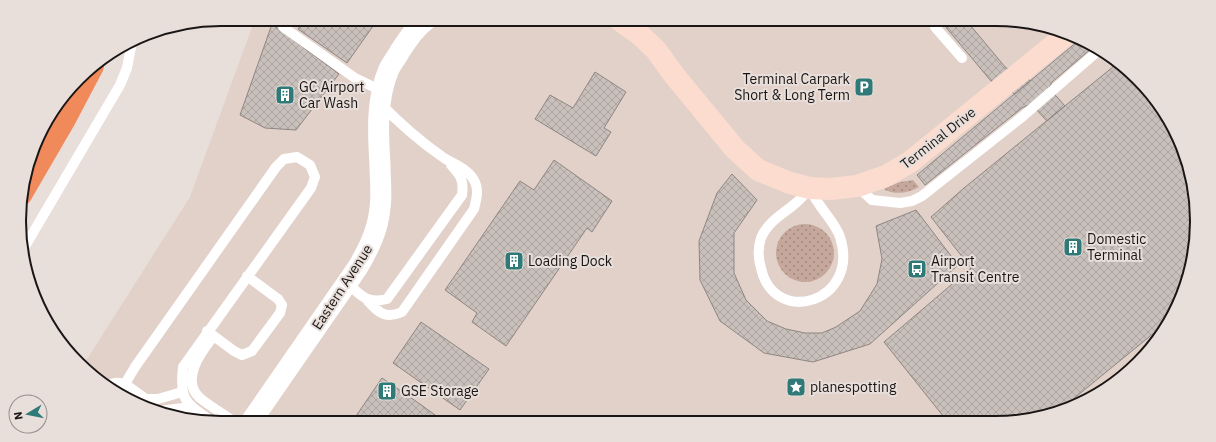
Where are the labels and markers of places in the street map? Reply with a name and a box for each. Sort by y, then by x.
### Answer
place label: Terminal Carpark Short & Long Term [734,70,851,104]
parking icon: Terminal Carpark Short & Long Term [853,76,875,98]
place label: GC Airport Car Wash [299,78,364,112]
building icon: GC Airport Car Wash [274,84,296,106]
place label: Domestic Terminal [1087,230,1146,264]
building icon: Domestic Terminal [1062,236,1084,258]
building icon: Loading Dock [503,250,525,272]
place label: Loading Dock [528,252,613,270]
place label: Airport Transit Centre [931,252,1020,286]
bus stop icon: Airport Transit Centre [906,258,928,280]
place icon: planespotting [785,376,807,398]
place label: planespotting [810,378,897,396]
building icon: GSE Storage [376,380,398,402]
place label: GSE Storage [401,382,479,400]

